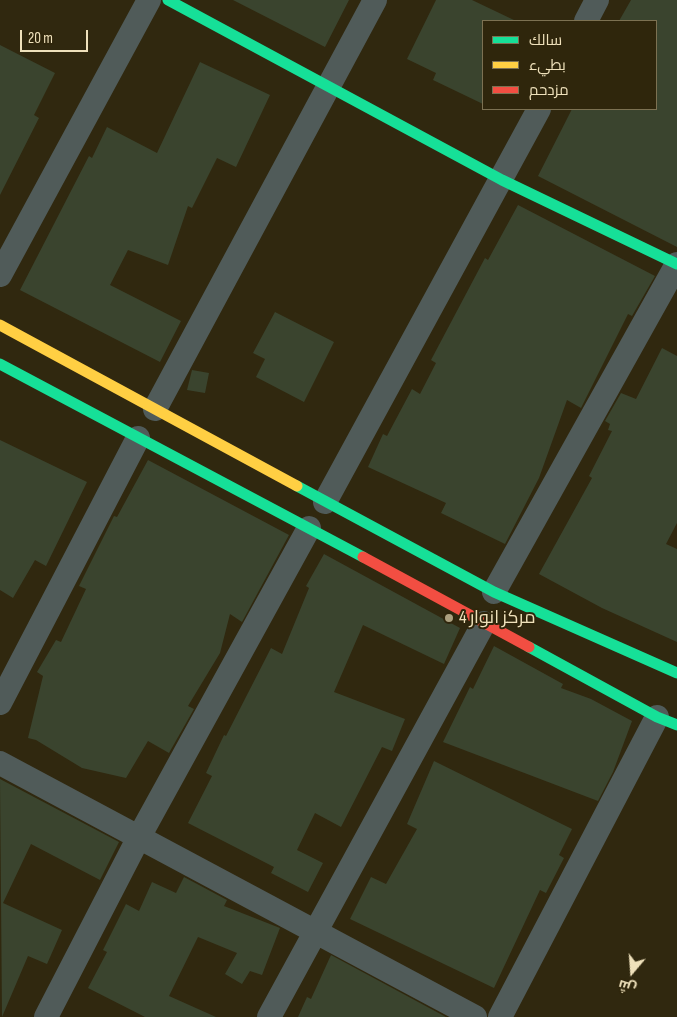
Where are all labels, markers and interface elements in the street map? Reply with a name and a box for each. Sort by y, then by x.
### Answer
scale bar [22,20,90,52]
legend [482,20,657,110]
text: 20 m [28,29,53,48]
text: سالك [529,31,562,50]
text: بطيء [529,56,566,75]
text: مزدحم [529,81,569,100]
place label: مركز انوار 4 [459,607,535,629]
marker: مركز انوار 4 [443,612,455,624]
north arrow [607,947,657,997]
text: ش [616,976,638,998]

